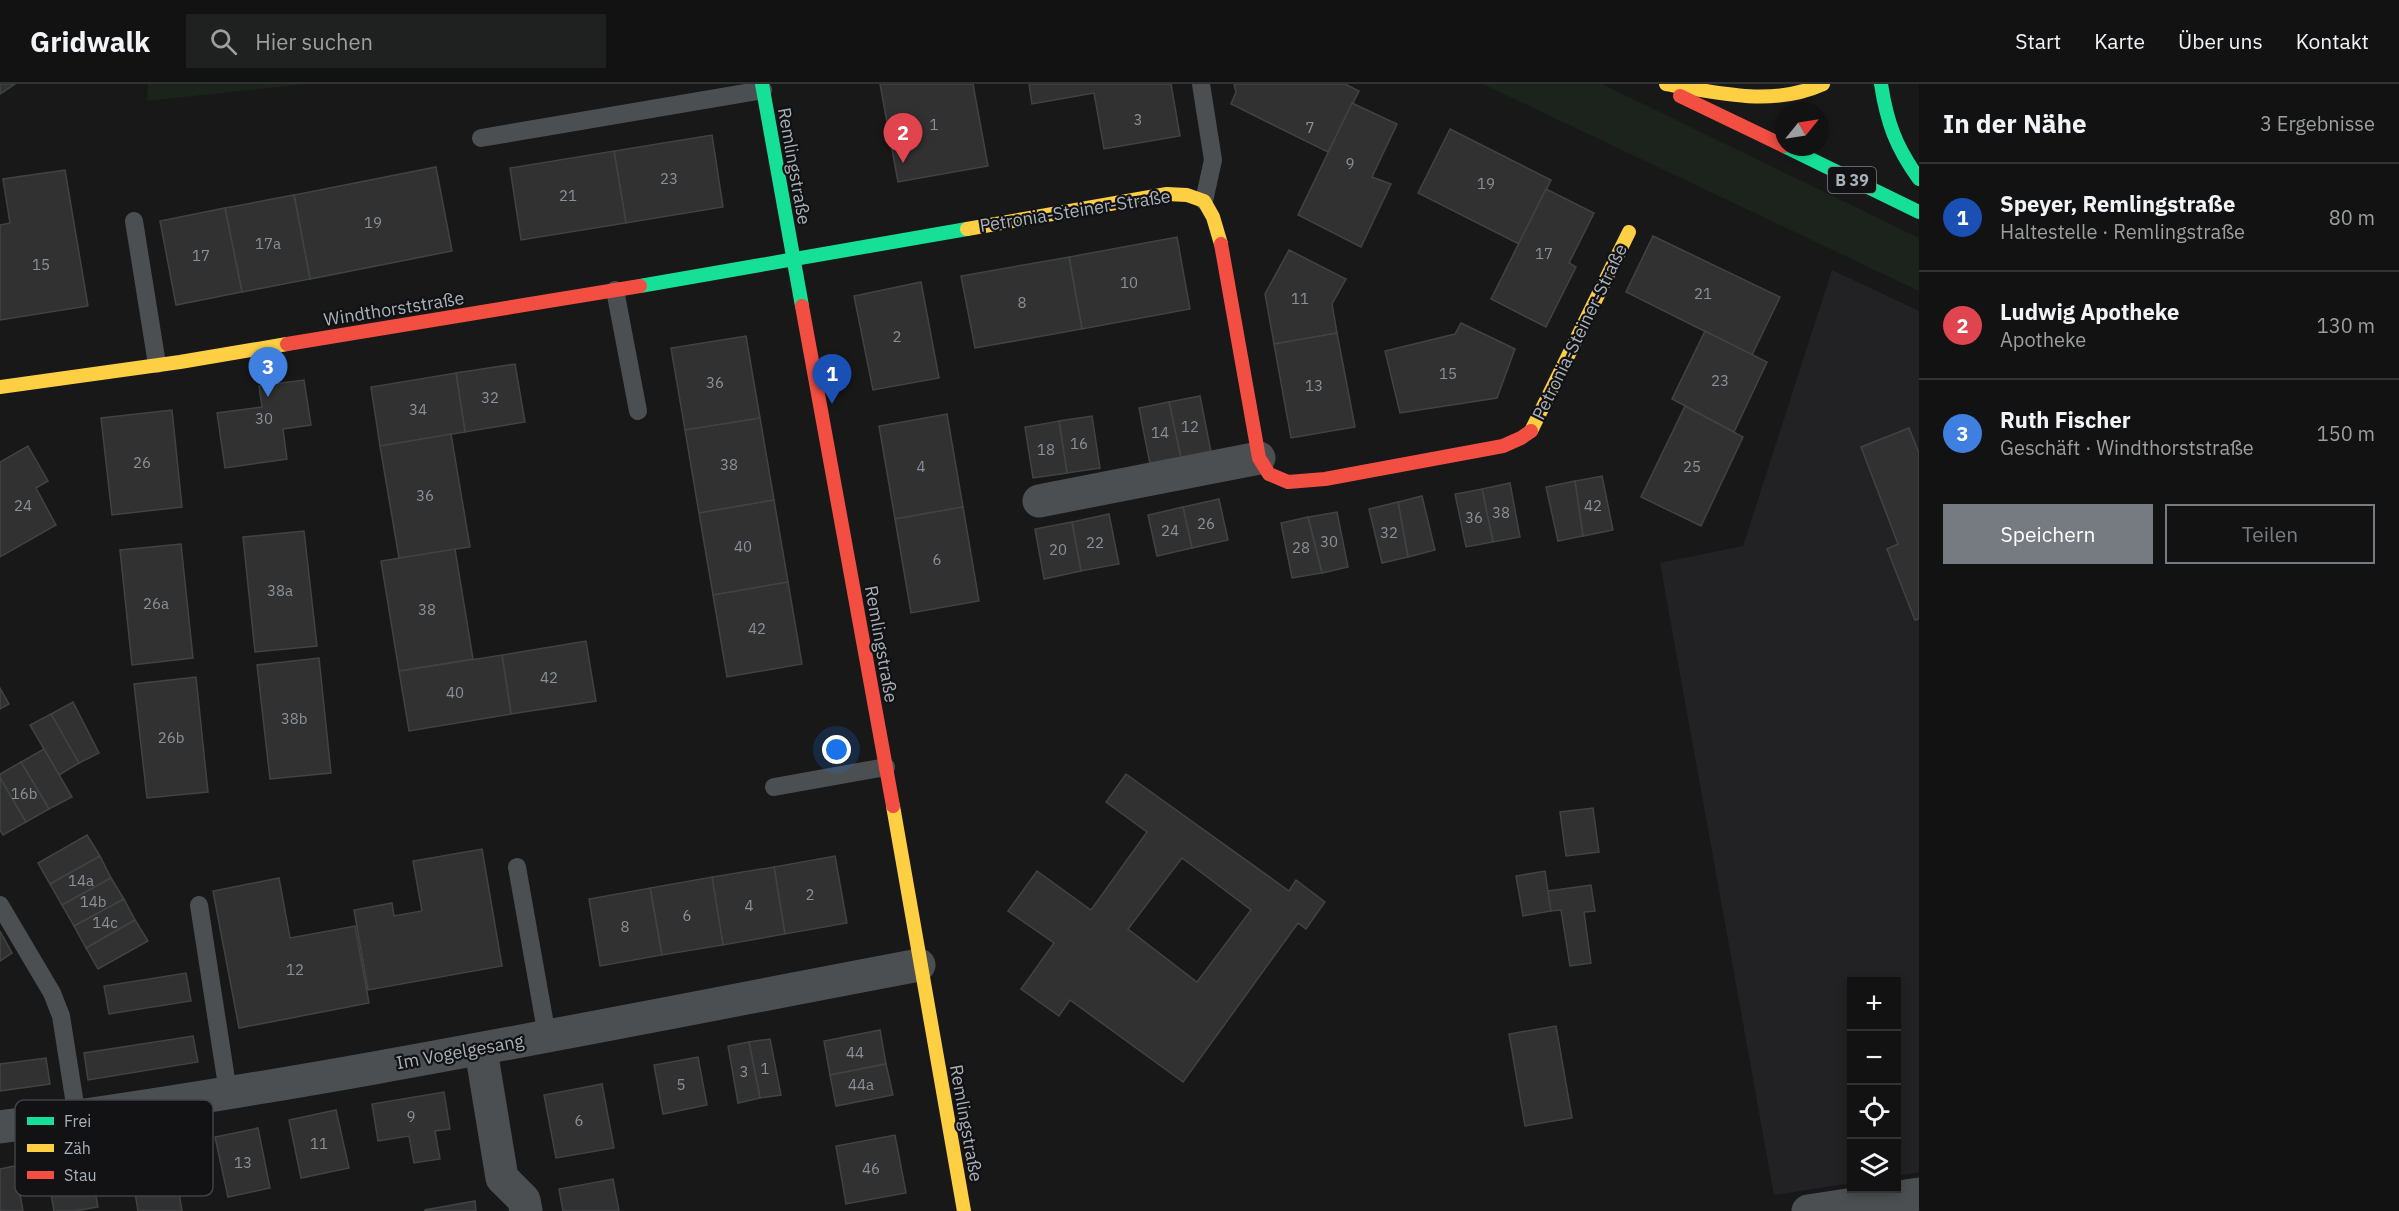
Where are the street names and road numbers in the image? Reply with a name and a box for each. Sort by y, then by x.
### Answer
street label: Remlingstraße [773,106,816,226]
road number: B 39 [1828,167,1876,193]
street label: Petronia-Steiner-Straße [978,184,1172,237]
street label: Petronia-Steiner-Straße [1527,240,1632,424]
street label: Windthorststraße [322,286,466,331]
street label: Remlingstraße [860,584,903,704]
street label: Im Vogelgesang [394,1029,526,1074]
street label: Remlingstraße [945,1063,988,1183]

